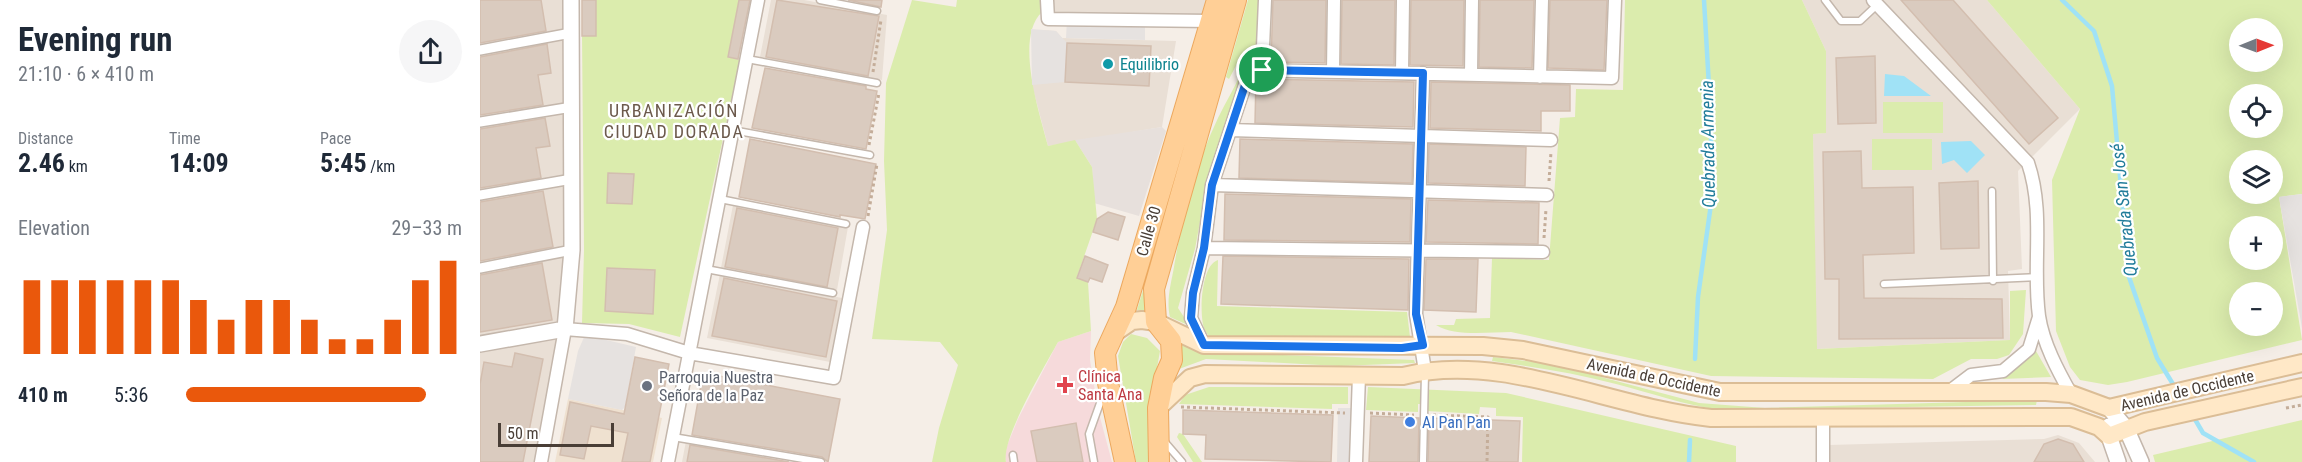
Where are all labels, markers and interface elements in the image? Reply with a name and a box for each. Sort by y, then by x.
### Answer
north arrow [2229,18,2283,72]
map controls [2229,18,2283,336]
text: Evening run [18,20,173,59]
button: share [399,20,462,83]
pin [1236,44,1287,95]
icon: arrive [1245,53,1278,86]
place label: Equilibrio [1120,55,1179,74]
marker: Equilibrio [1101,57,1115,71]
text: 21:10 · 6 × 410 m [18,62,154,86]
water label: Quebrada Armenia [1696,80,1719,208]
button: locate [2229,84,2283,138]
district label: URBANIZACIÓN CIUDAD DORADA [604,100,744,142]
text: Distance [18,129,73,148]
text: Time [169,129,201,148]
text: Pace [320,129,351,148]
water label: Quebrada San José [2106,142,2141,278]
text: 2.46 [18,148,65,178]
text: 14:09 [169,148,229,178]
text: 5:45 [320,148,367,178]
button: layers [2229,150,2283,204]
text: km [65,157,88,176]
text: /km [367,157,395,176]
street label: Calle 30 [1132,204,1165,258]
text: Elevation [18,216,90,240]
text: 29–33 m [391,216,462,240]
button: + [2229,216,2283,270]
button: − [2229,282,2283,336]
street label: Avenida de Occidente [1585,354,1723,401]
street label: Avenida de Occidente [2119,366,2256,415]
place label: Clínica Santa Ana [1078,367,1142,404]
place label: Parroquia Nuestra Señora de la Paz [659,368,773,405]
marker: Clínica Santa Ana [1056,376,1074,394]
marker: Parroquia Nuestra Señora de la Paz [640,379,654,393]
text: 410 m [18,383,68,407]
text: 5:36 [114,383,148,407]
place label: Al Pan Pan [1422,413,1491,432]
marker: Al Pan Pan [1403,415,1417,429]
scale bar [498,420,614,448]
text: 50 m [507,424,539,443]

